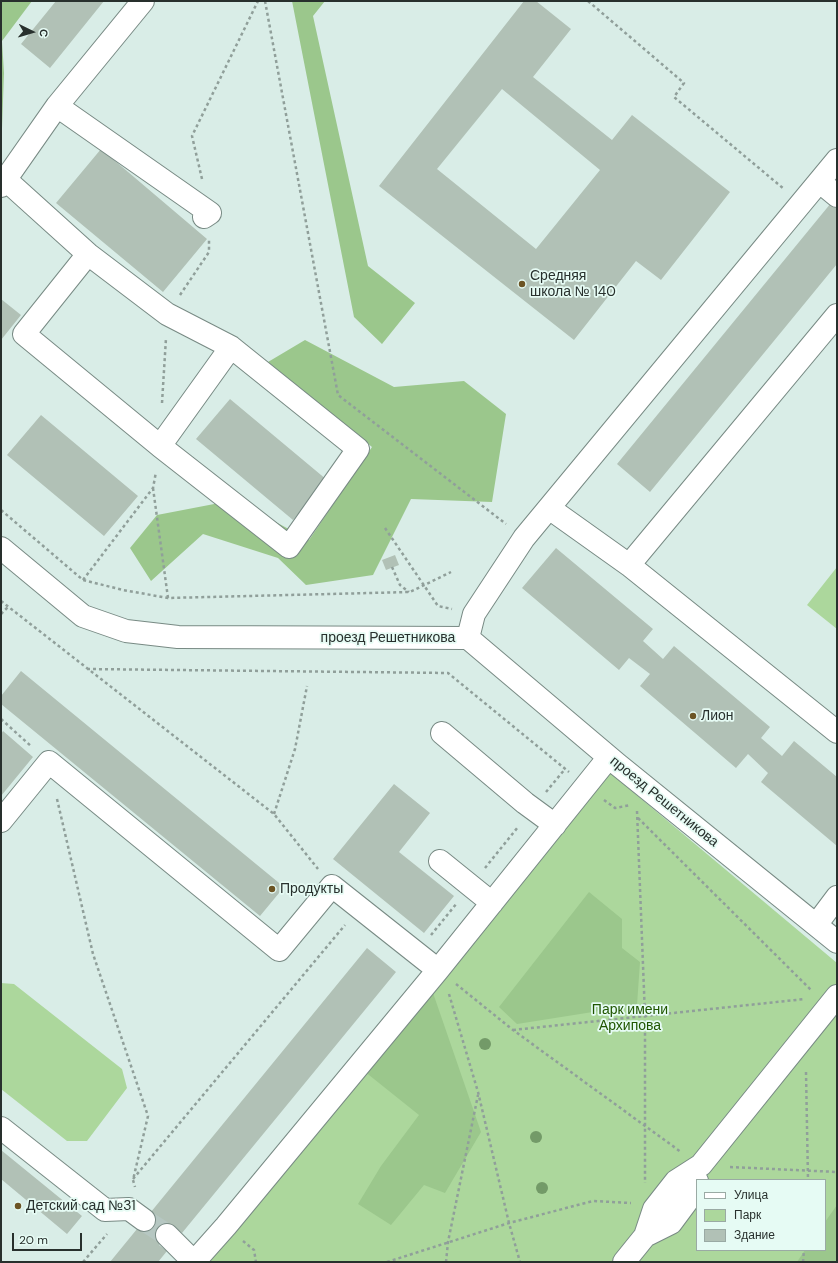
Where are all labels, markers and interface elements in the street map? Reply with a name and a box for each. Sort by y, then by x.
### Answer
north arrow [12,12,52,52]
text: С [37,28,51,38]
place label: Средняя школа № 140 [530,268,616,300]
marker: Средняя школа № 140 [517,279,527,289]
street label: проезд Решетникова [321,630,455,646]
place label: Лион [701,708,734,724]
marker: Лион [688,711,698,721]
street label: проезд Решетникова [606,753,722,851]
place label: Продукты [280,881,343,897]
marker: Продукты [267,884,277,894]
park label: Парк имени Архипова [592,1002,668,1034]
legend [696,1179,826,1251]
text: Улица [734,1187,768,1203]
place label: Детский сад №31 [26,1198,136,1214]
marker: Детский сад №31 [13,1201,23,1211]
text: Парк [734,1207,761,1223]
scale bar [14,1225,84,1251]
text: Здание [734,1227,775,1243]
text: 20 m [19,1232,48,1248]

